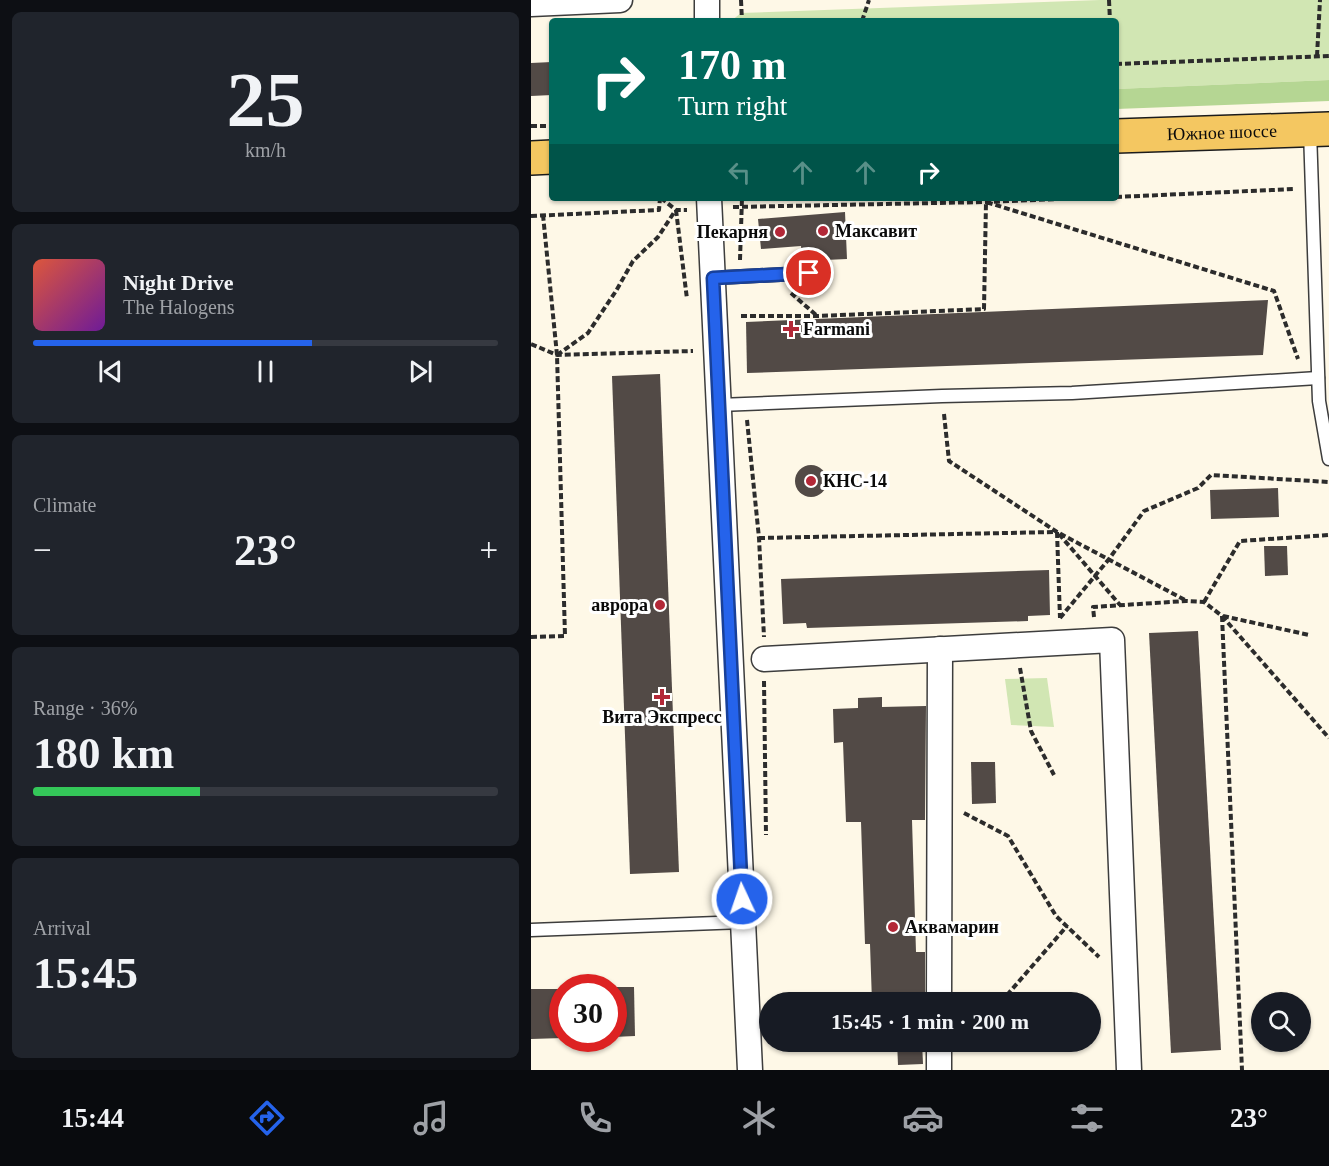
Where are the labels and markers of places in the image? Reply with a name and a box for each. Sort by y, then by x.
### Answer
place label: Максавит [835,221,917,241]
place label: Пекарня [697,222,768,242]
marker: Максавит [816,224,830,238]
marker: Пекарня [773,225,787,239]
pin [783,247,834,298]
place label: Farmani [803,319,870,339]
marker: Farmani [784,322,798,336]
place label: КНС-14 [823,471,887,491]
marker: КНС-14 [804,474,818,488]
place label: аврора [591,595,648,615]
marker: аврора [653,598,667,612]
marker: Вита Экспресс [655,690,669,704]
place label: Вита Экспресс [602,707,722,727]
place label: Аквамарин [905,917,999,937]
marker: Аквамарин [886,920,900,934]

